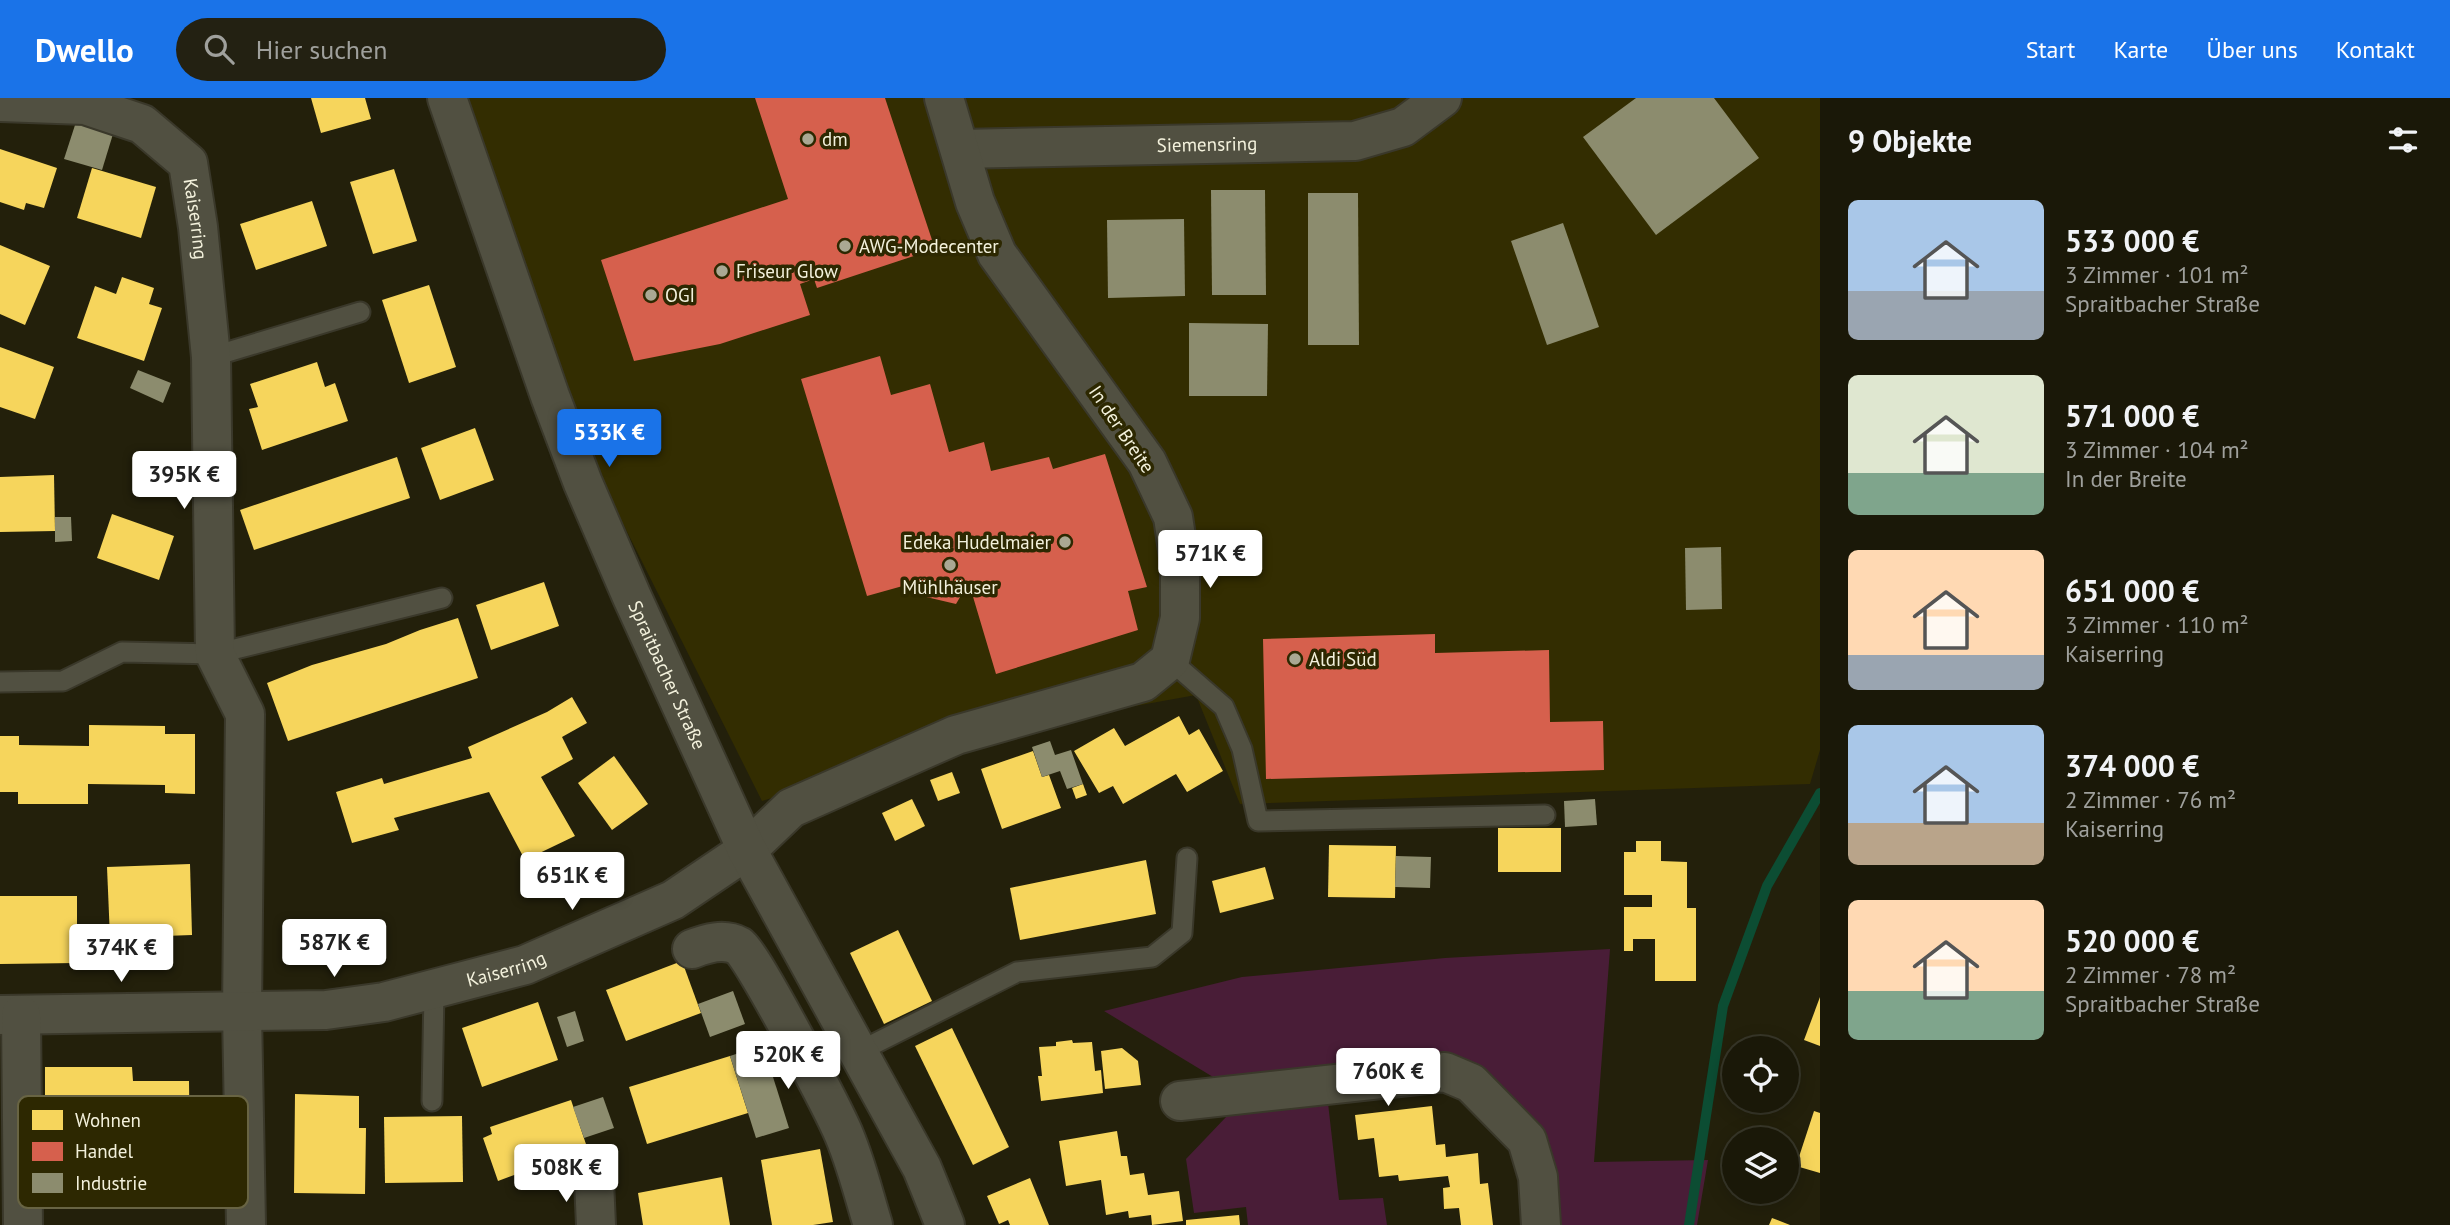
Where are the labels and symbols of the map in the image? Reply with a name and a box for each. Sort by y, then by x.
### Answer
place label: dm [822,127,848,151]
marker: dm [800,131,816,147]
street label: Siemensring [1156,131,1257,157]
street label: Kaiserring [179,177,213,261]
place label: AWG-Modecenter [859,234,999,258]
marker: AWG-Modecenter [837,238,853,254]
place label: Friseur Glow [736,259,838,283]
marker: Friseur Glow [714,263,730,279]
place label: OGI [665,283,695,307]
marker: OGI [643,287,659,303]
street label: In der Breite [1084,381,1160,477]
pin: 533K € [552,410,666,469]
pin: 395K € [127,452,241,511]
place label: Edeka Hudelmaier [903,530,1052,554]
pin: 571K € [1153,531,1267,590]
marker: Edeka Hudelmaier [1057,534,1073,550]
marker: Mühlhäuser [942,557,958,573]
place label: Mühlhäuser [902,575,998,599]
street label: Spraitbacher Straße [623,597,712,753]
place label: Aldi Süd [1309,647,1377,671]
marker: Aldi Süd [1287,651,1303,667]
pin: 651K € [515,852,629,912]
pin: 587K € [277,920,391,979]
pin: 374K € [64,924,178,984]
street label: Kaiserring [464,945,550,992]
pin: 520K € [731,1032,845,1091]
pin: 760K € [1331,1048,1445,1108]
legend [18,1096,248,1208]
text: Wohnen [75,1108,141,1132]
text: Handel [75,1139,133,1163]
pin: 508K € [509,1144,623,1204]
text: Industrie [75,1171,147,1195]

